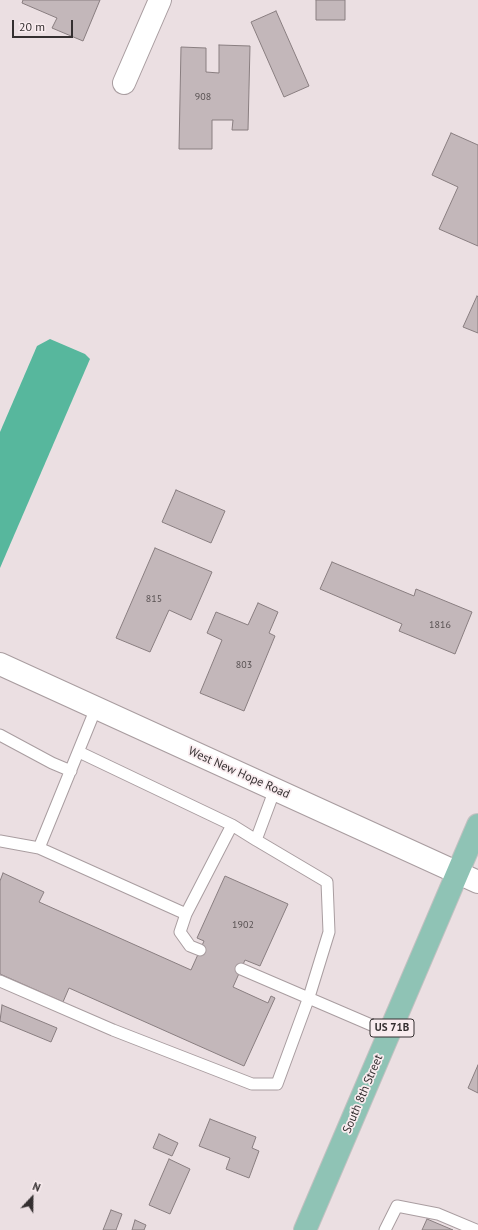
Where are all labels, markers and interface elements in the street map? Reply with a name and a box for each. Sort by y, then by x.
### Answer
scale bar [14,12,75,38]
text: 20 m [19,19,45,34]
house number: 908 [195,91,211,103]
house number: 815 [146,593,162,605]
house number: 1816 [429,619,451,631]
house number: 803 [236,659,252,671]
street label: West New Hope Road [186,744,292,802]
house number: 1902 [232,919,254,931]
road number: US 71B [370,1019,414,1037]
street label: South 8th Street [340,1052,386,1136]
north arrow [12,1178,52,1218]
text: N [31,1179,42,1195]

